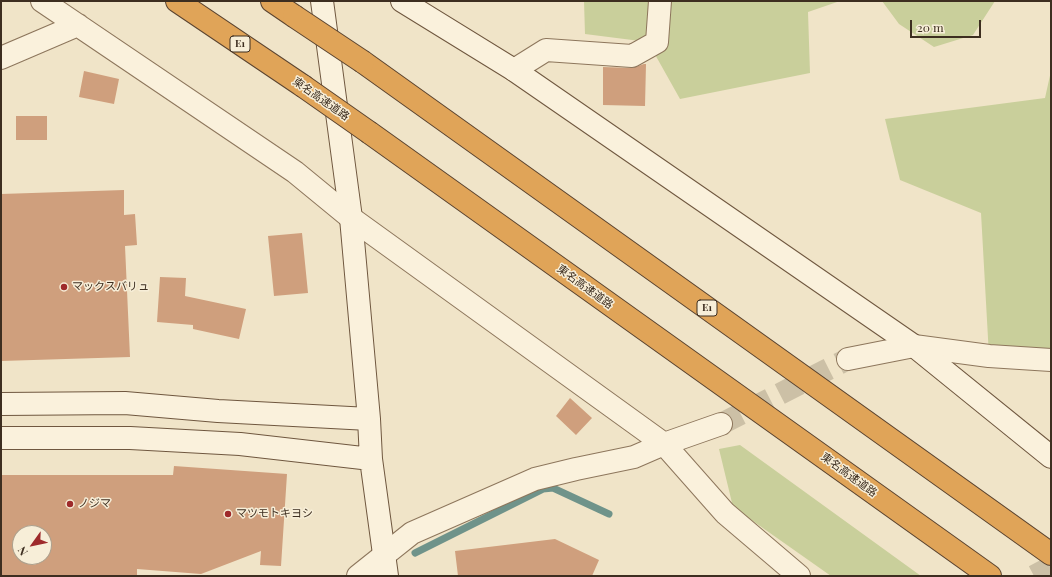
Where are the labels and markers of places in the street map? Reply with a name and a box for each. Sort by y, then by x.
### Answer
place label: マックスバリュ [72,280,149,294]
marker: マックスバリュ [59,282,69,292]
place label: ノジマ [78,497,111,511]
marker: ノジマ [65,499,75,509]
place label: マツモトキヨシ [236,507,313,521]
marker: マツモトキヨシ [223,509,233,519]

